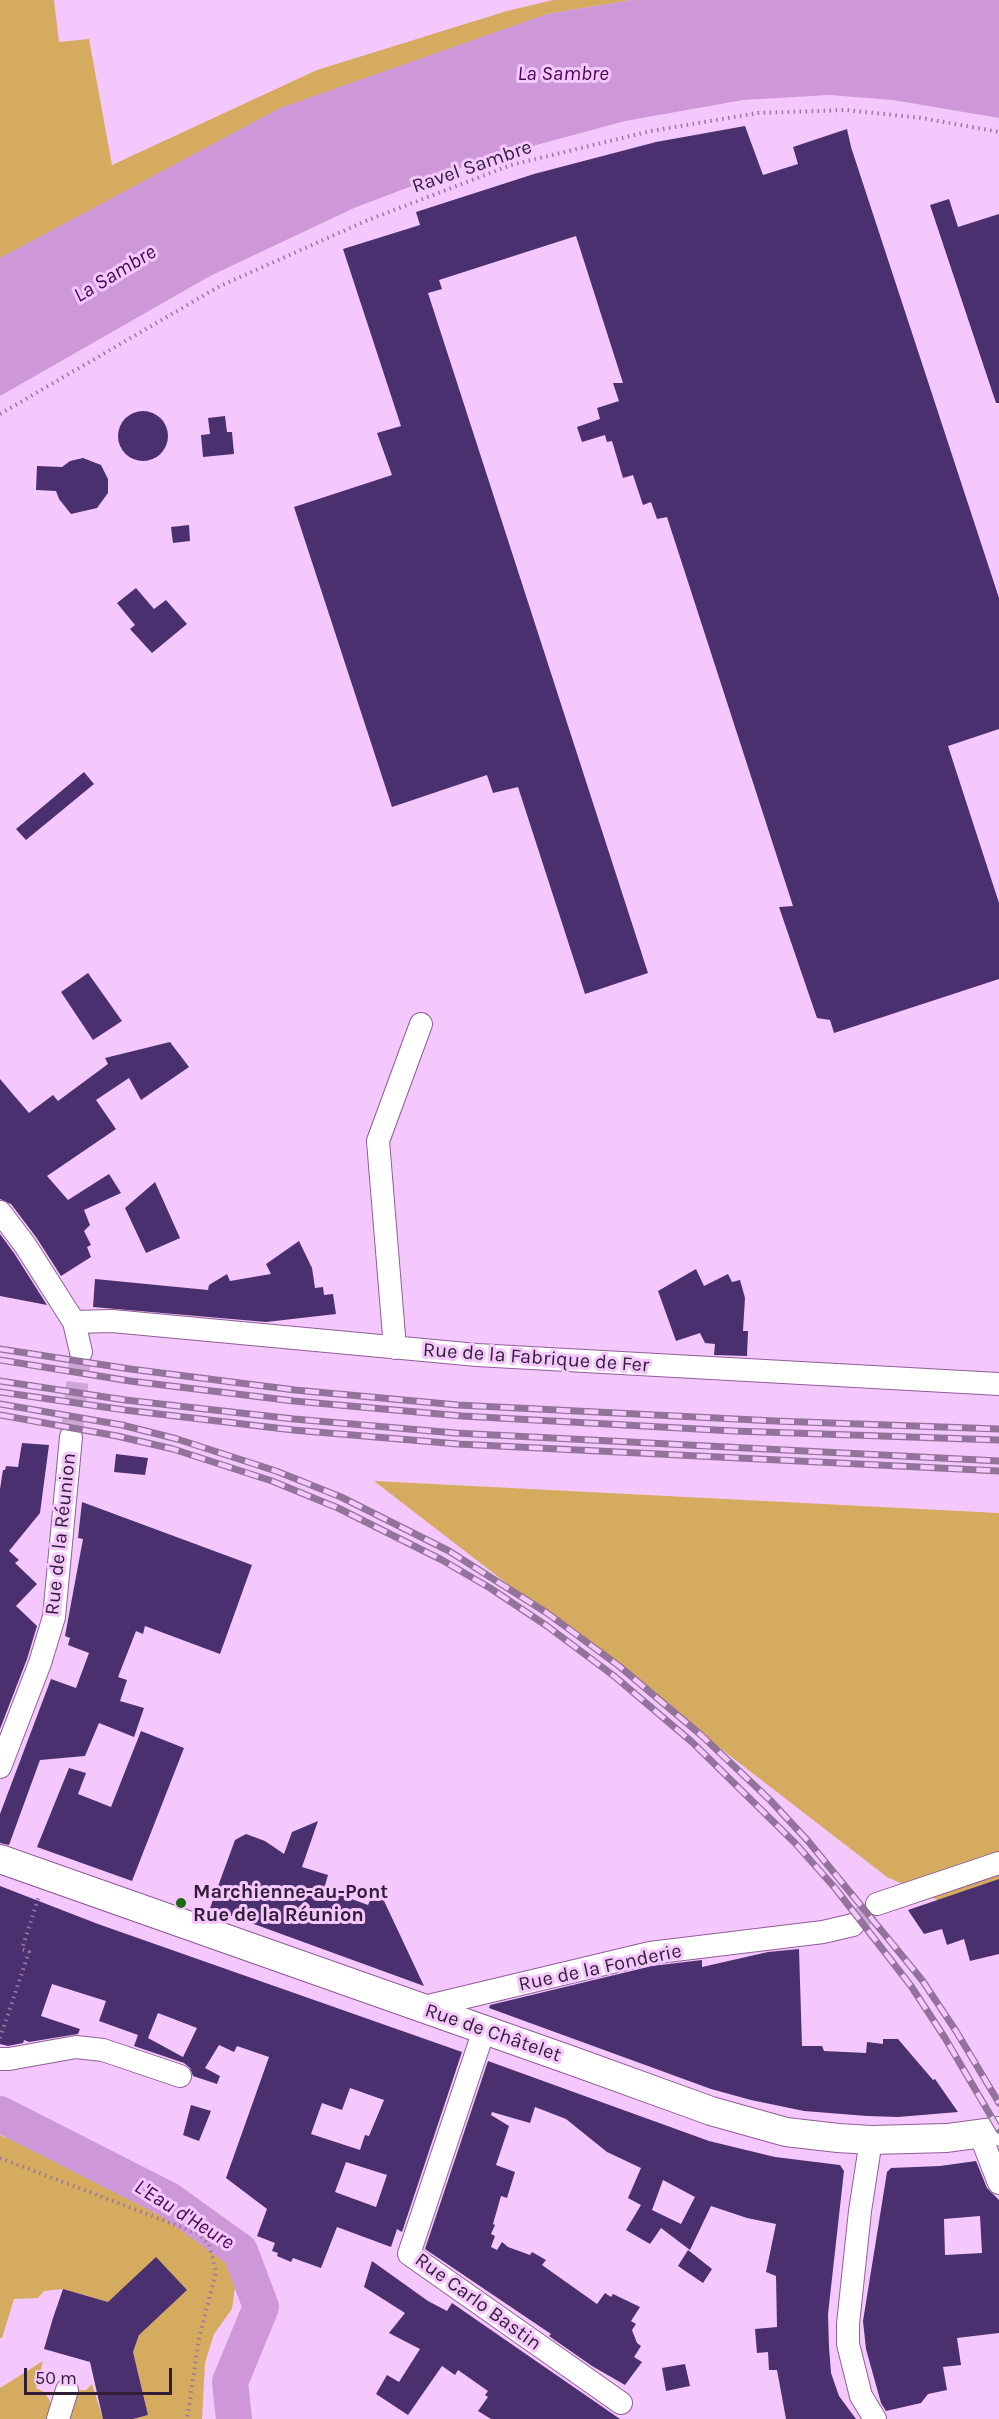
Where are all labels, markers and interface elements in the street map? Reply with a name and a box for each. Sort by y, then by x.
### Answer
water label: La Sambre [517,61,609,87]
street label: Ravel Sambre [409,135,535,199]
water label: La Sambre [69,240,161,308]
street label: Rue de la Fabrique de Fer [422,1338,650,1378]
street label: Rue de la Réunion [41,1452,81,1616]
place label: Marchienne-au-Pont Rue de la Réunion [193,1880,388,1927]
marker: Marchienne-au-Pont Rue de la Réunion [174,1896,188,1910]
street label: Rue de la Fonderie [516,1939,684,1997]
street label: Rue de Châtelet [422,1998,564,2068]
water label: L'Eau d'Heure [129,2174,239,2256]
street label: Rue Carlo Bastin [410,2248,546,2356]
scale bar [27,2356,176,2394]
text: 50 m [35,2367,77,2389]

